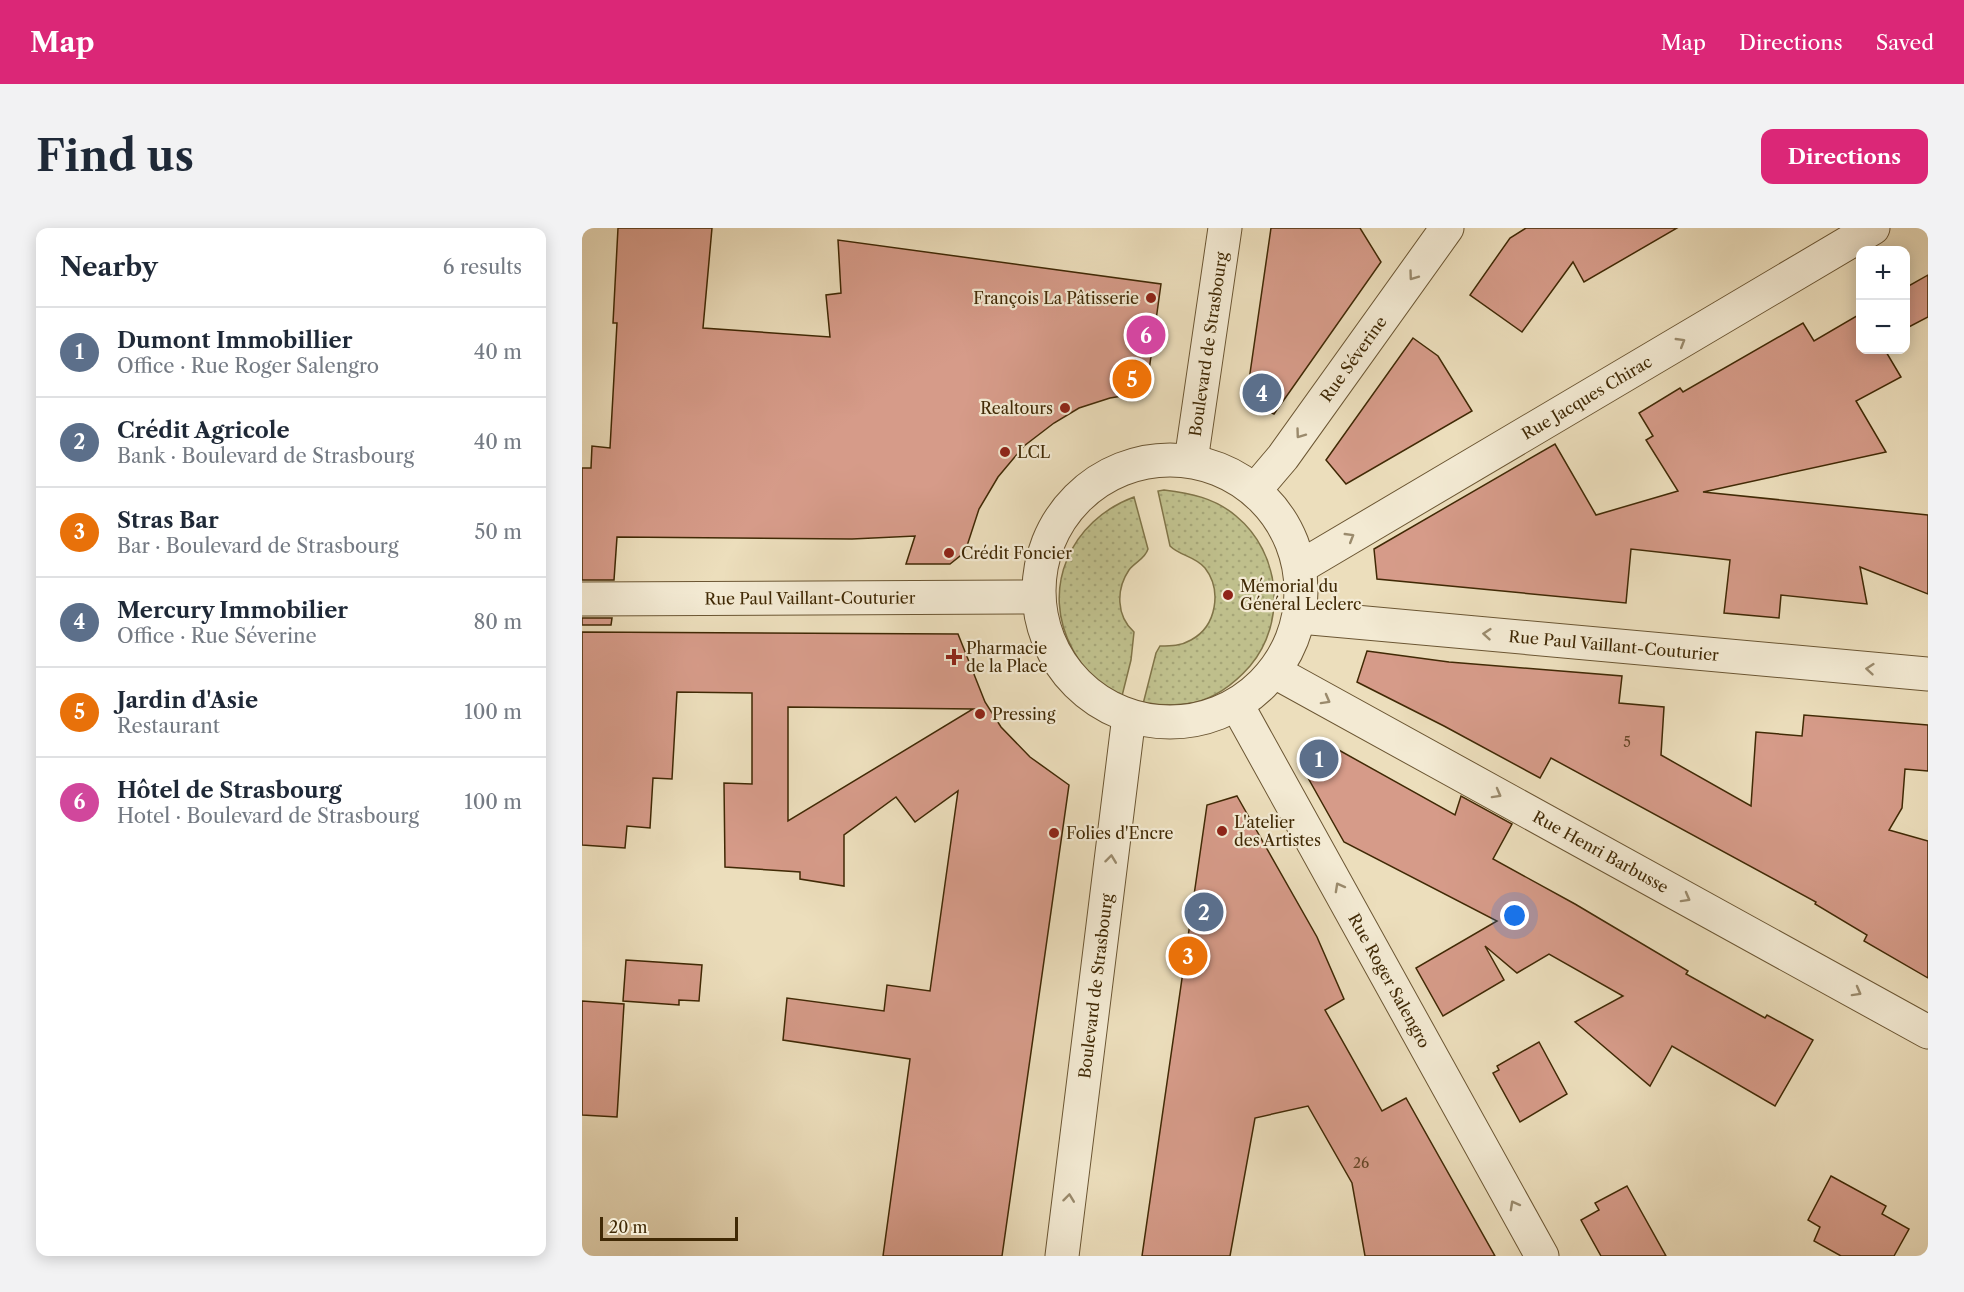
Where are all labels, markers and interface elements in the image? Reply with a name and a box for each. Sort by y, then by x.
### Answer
text: Map [30,25,94,59]
text: Map [1661,30,1706,55]
text: Directions [1739,30,1843,55]
text: Saved [1876,30,1934,55]
button: Directions [1761,129,1928,184]
text: Find us [36,130,194,182]
map controls [1856,246,1910,354]
button: + [1856,246,1910,300]
street label: Boulevard de Strasbourg [1185,250,1231,438]
text: Nearby [60,251,158,283]
text: 6 results [443,255,522,279]
one-way arrow [1410,269,1421,280]
place label: François La Pâtisserie [973,288,1139,308]
marker: François La Pâtisserie [1144,291,1158,305]
button: − [1856,300,1910,354]
pin: 6 [1126,312,1166,358]
street label: Rue Séverine [1316,312,1391,406]
text: Dumont Immobillier [117,327,353,354]
one-way arrow [1675,337,1685,349]
text: 1 [75,340,84,364]
text: 40 m [474,340,522,364]
street label: Rue Jacques Chirac [1518,351,1655,444]
text: Office · Rue Roger Salengro [117,354,379,378]
pin: 5 [1112,356,1152,402]
pin: 4 [1242,370,1282,416]
place label: Realtours [980,398,1053,418]
marker: Realtours [1058,401,1072,415]
text: Crédit Agricole [117,417,290,444]
one-way arrow [1296,428,1307,439]
text: 2 [74,430,85,454]
text: 40 m [474,430,522,454]
place label: LCL [1017,442,1051,462]
text: Bank · Boulevard de Strasbourg [117,444,414,468]
marker: LCL [998,445,1012,459]
text: Stras Bar [117,507,219,534]
text: 3 [74,520,85,544]
text: 50 m [475,520,522,544]
one-way arrow [1344,533,1354,544]
text: Bar · Boulevard de Strasbourg [117,534,399,558]
place label: Crédit Foncier [961,543,1072,563]
marker: Crédit Foncier [942,546,956,560]
place label: Mémorial du Général Leclerc [1240,576,1361,614]
street label: Rue Paul Vaillant-Couturier [704,588,916,608]
marker: Mémorial du Général Leclerc [1221,588,1235,602]
text: Mercury Immobilier [117,597,348,624]
text: 4 [74,610,85,634]
text: 80 m [474,610,522,634]
text: Office · Rue Séverine [117,624,317,648]
street label: Rue Paul Vaillant-Couturier [1508,626,1720,665]
one-way arrow [1483,628,1492,641]
place label: Pharmacie de la Place [966,638,1047,676]
marker: Pharmacie de la Place [947,650,961,664]
one-way arrow [1865,662,1874,675]
text: Jardin d'Asie [117,687,258,714]
one-way arrow [1320,693,1330,704]
text: 5 [74,700,85,724]
text: 100 m [464,700,522,724]
place label: Pressing [992,704,1056,724]
marker: Pressing [973,707,987,721]
text: Restaurant [117,714,220,738]
house number: 5 [1623,733,1631,751]
pin: 1 [1300,736,1338,782]
text: Hôtel de Strasbourg [117,777,342,804]
one-way arrow [1490,787,1501,798]
text: 6 [74,790,85,814]
text: 100 m [464,790,522,814]
text: Hotel · Boulevard de Strasbourg [117,804,419,828]
street label: Rue Henri Barbusse [1529,806,1672,897]
place label: L'atelier des Artistes [1234,812,1321,850]
place label: Folies d'Encre [1066,823,1174,843]
marker: L'atelier des Artistes [1215,824,1229,838]
marker: Folies d'Encre [1047,826,1061,840]
one-way arrow [1104,854,1117,863]
one-way arrow [1335,883,1346,893]
pin: 2 [1184,890,1224,934]
one-way arrow [1680,891,1690,902]
street label: Boulevard de Strasbourg [1074,892,1117,1080]
your location [1500,901,1529,930]
street label: Rue Roger Salengro [1344,910,1435,1052]
pin: 3 [1168,934,1208,978]
one-way arrow [1850,985,1861,996]
house number: 26 [1353,1154,1369,1172]
one-way arrow [1062,1193,1075,1203]
one-way arrow [1510,1201,1521,1211]
scale bar [600,1214,738,1242]
text: 20 m [609,1217,648,1237]

